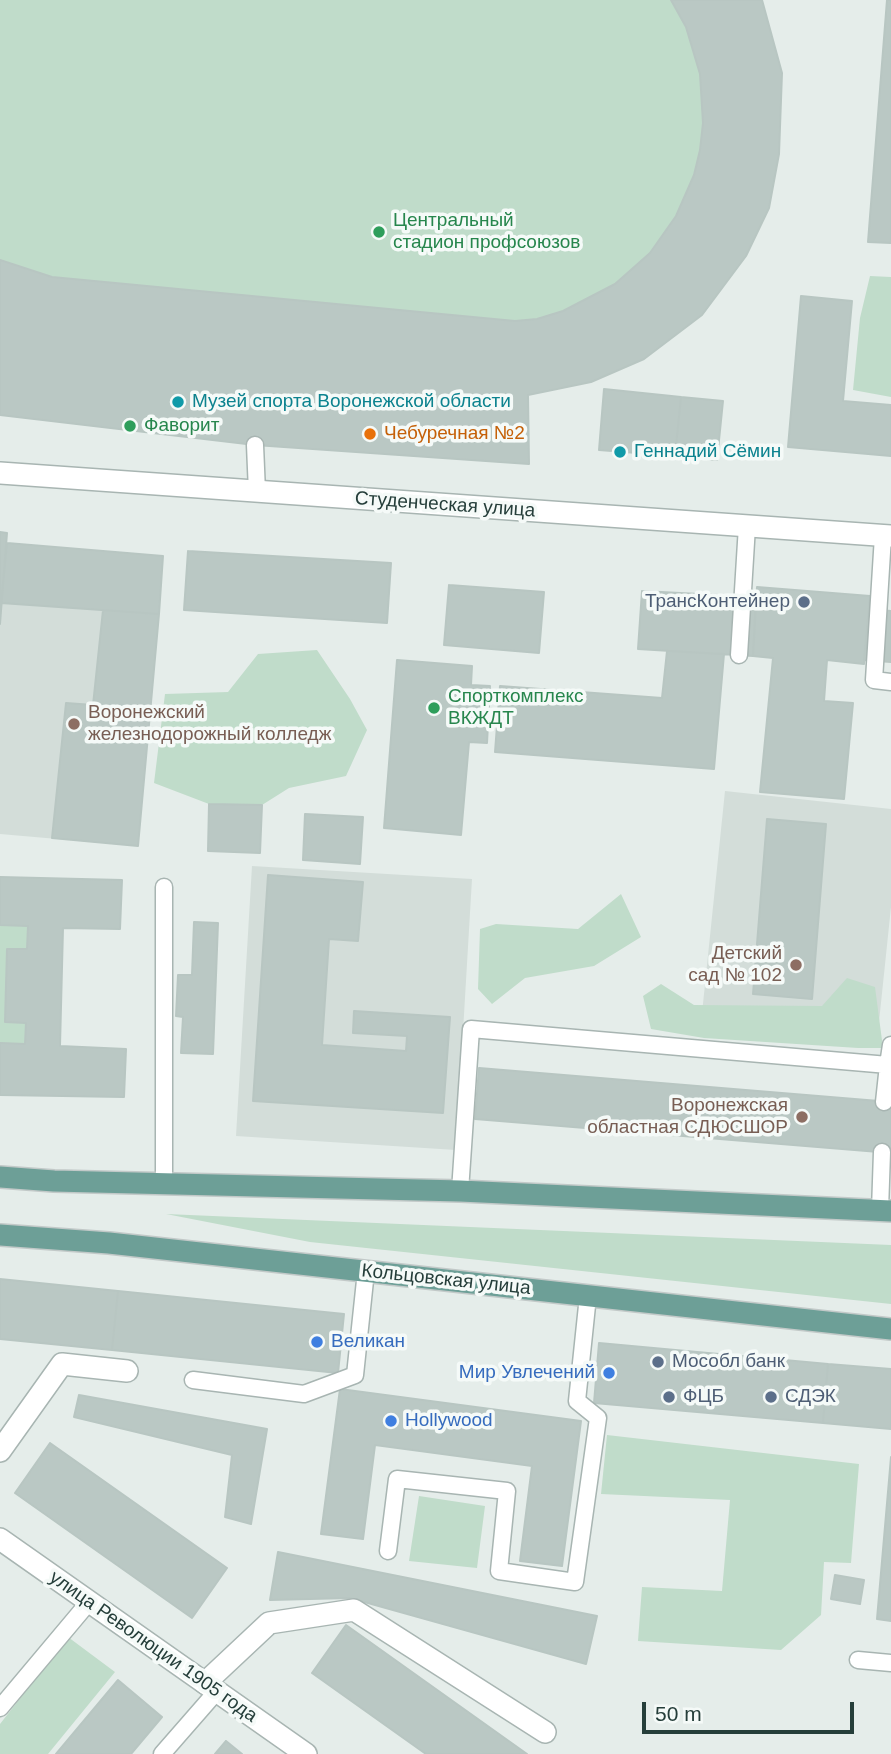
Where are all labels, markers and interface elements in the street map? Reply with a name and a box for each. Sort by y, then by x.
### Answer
place label: Центральный стадион профсоюзов [393,210,580,254]
marker: Центральный стадион профсоюзов [371,224,387,240]
place label: Музей спорта Воронежской области [192,391,511,413]
marker: Музей спорта Воронежской области [170,394,186,410]
place label: Фаворит [144,415,219,437]
marker: Фаворит [122,418,138,434]
place label: Чебуречная №2 [384,423,525,445]
marker: Чебуречная №2 [362,426,378,442]
place label: Геннадий Сёмин [634,441,781,463]
marker: Геннадий Сёмин [612,444,628,460]
street label: Студенческая улица [354,487,536,523]
place label: ТрансКонтейнер [645,591,790,613]
marker: ТрансКонтейнер [796,594,812,610]
place label: Спорткомплекс ВКЖДТ [448,686,584,730]
marker: Спорткомплекс ВКЖДТ [426,700,442,716]
place label: Воронежский железнодорожный колледж [88,702,331,746]
marker: Воронежский железнодорожный колледж [66,716,82,732]
place label: Детский сад № 102 [688,943,782,987]
marker: Детский сад № 102 [788,957,804,973]
place label: Воронежская областная СДЮСШОР [587,1095,788,1139]
marker: Воронежская областная СДЮСШОР [794,1109,810,1125]
street label: Кольцовская улица [360,1260,532,1300]
place label: Великан [331,1331,405,1353]
marker: Великан [309,1334,325,1350]
place label: Мособл банк [672,1351,785,1373]
marker: Мособл банк [650,1354,666,1370]
place label: Мир Увлечений [459,1362,595,1384]
marker: Мир Увлечений [601,1365,617,1381]
place label: ФЦБ [683,1386,724,1408]
place label: СДЭК [785,1386,836,1408]
marker: ФЦБ [661,1389,677,1405]
marker: СДЭК [763,1389,779,1405]
place label: Hollywood [405,1410,493,1432]
marker: Hollywood [383,1413,399,1429]
street label: улица Революции 1905 года [45,1566,261,1728]
scale bar [646,1688,858,1732]
text: 50 m [655,1702,702,1725]

